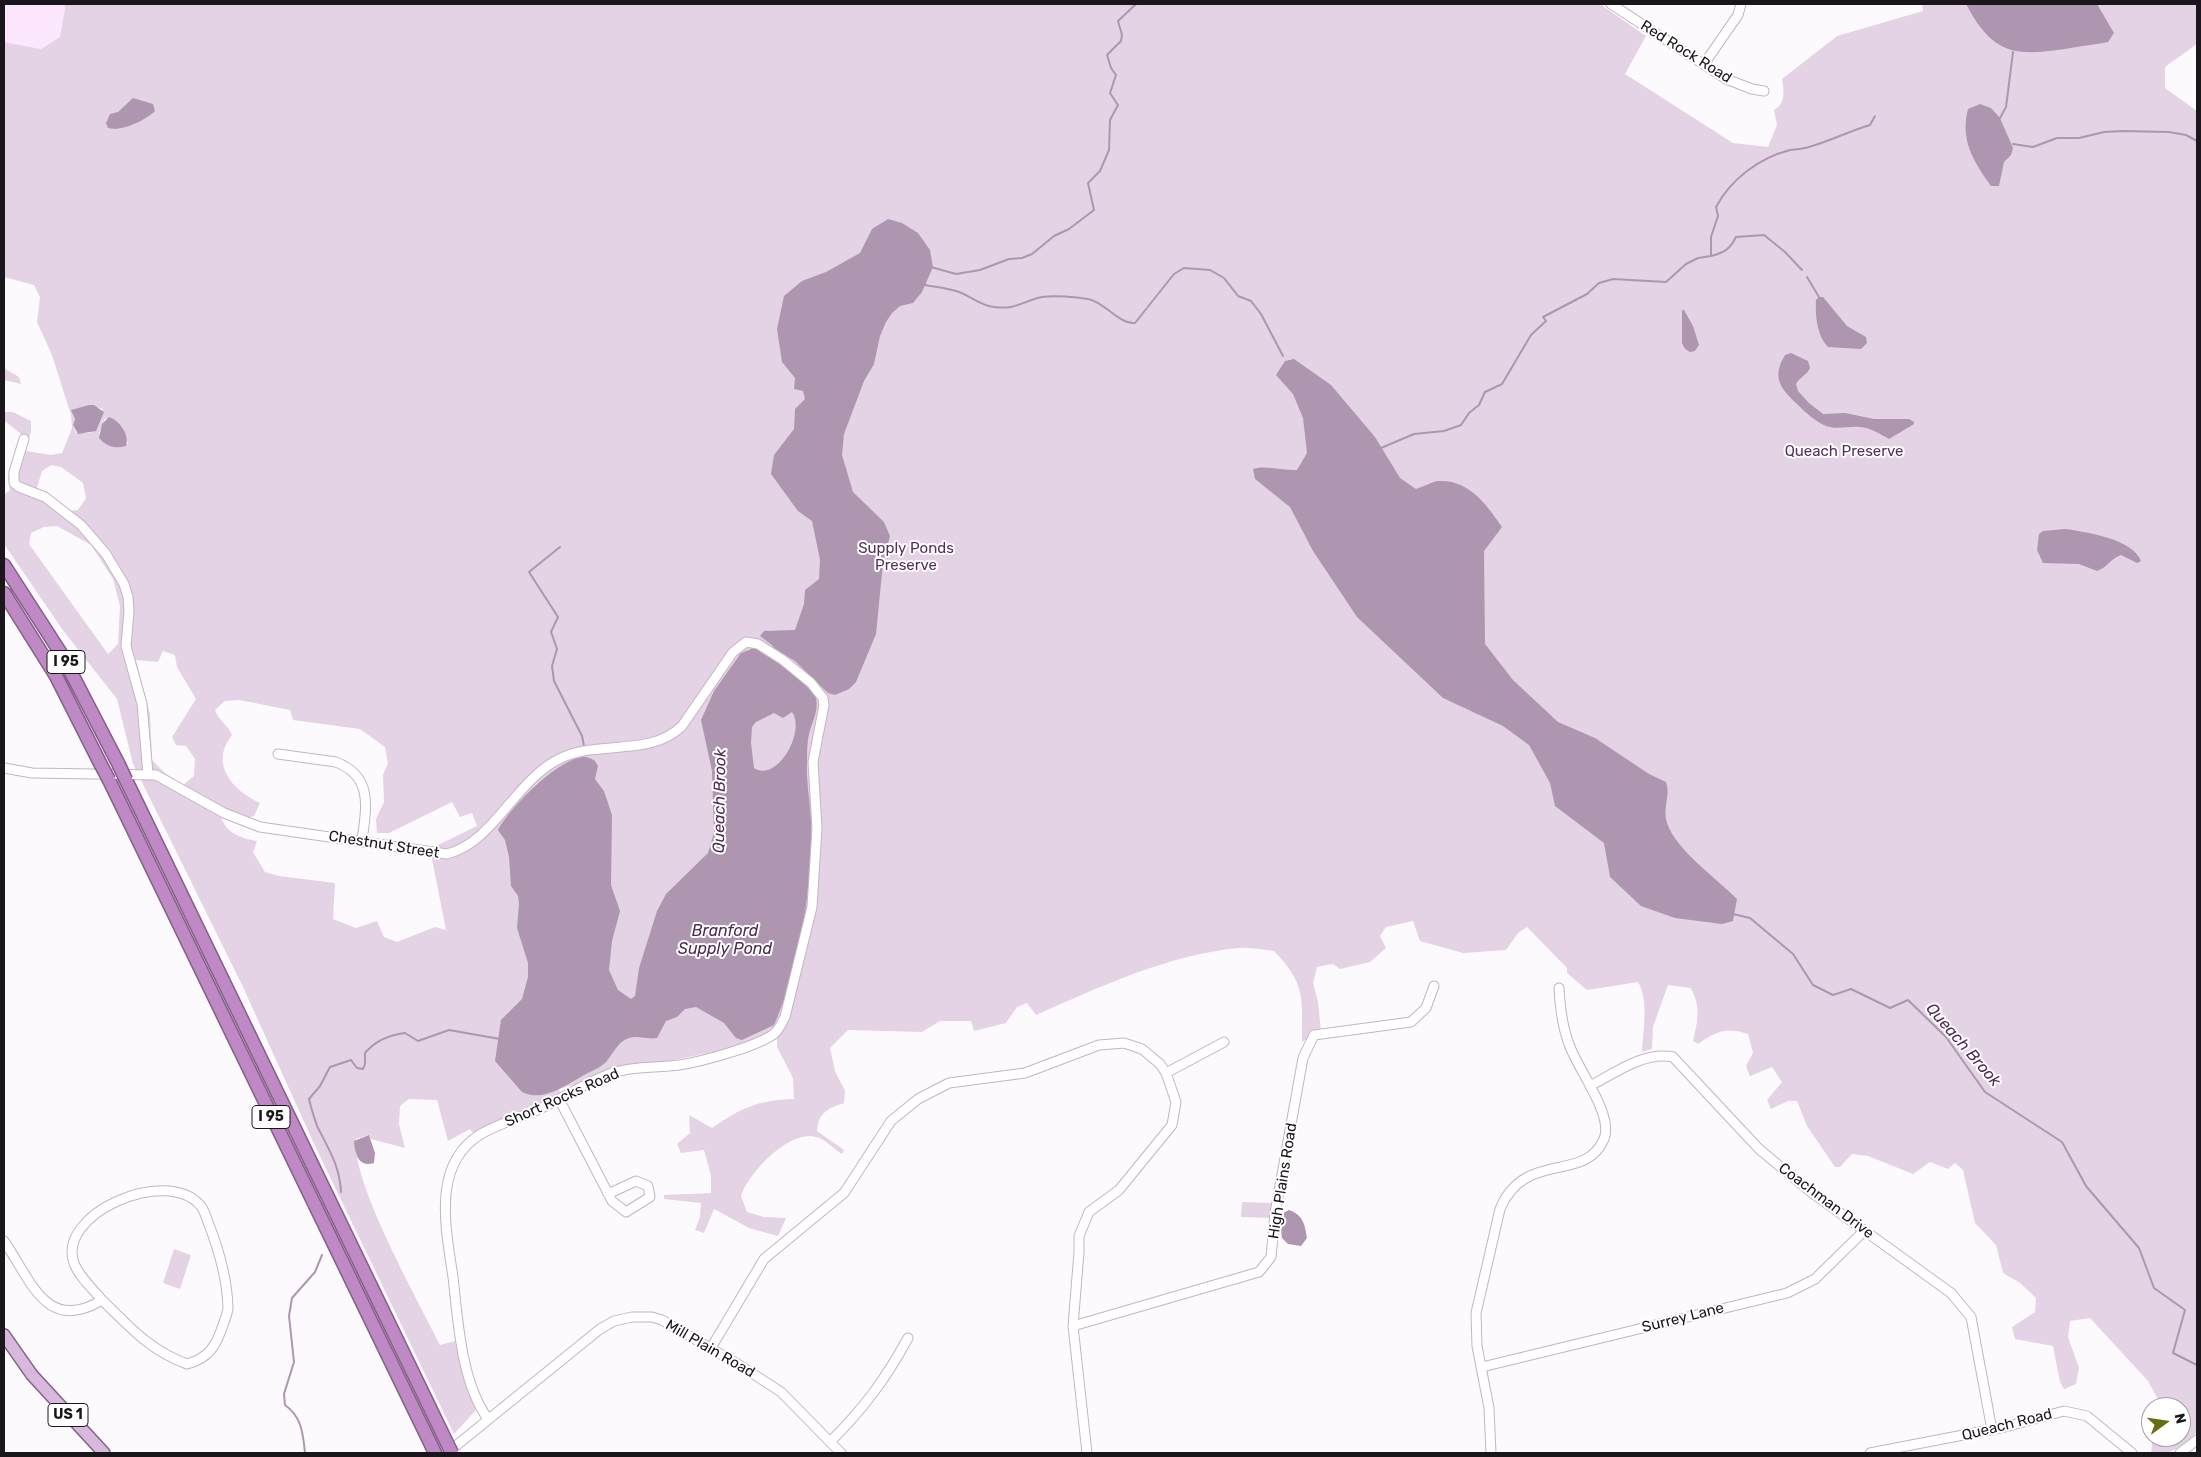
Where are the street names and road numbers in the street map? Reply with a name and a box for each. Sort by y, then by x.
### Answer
street label: Red Rock Road [1637,17,1735,87]
road number: I 95 [47,650,85,674]
street label: Chestnut Street [327,827,441,863]
street label: Short Rocks Road [502,1065,622,1131]
road number: I 95 [252,1106,290,1128]
street label: High Plains Road [1265,1122,1301,1240]
street label: Coachman Drive [1775,1159,1877,1243]
street label: Surrey Lane [1640,1299,1726,1337]
street label: Mill Plain Road [662,1316,758,1382]
road number: US 1 [48,1404,88,1426]
street label: Queach Road [1960,1405,2054,1445]

